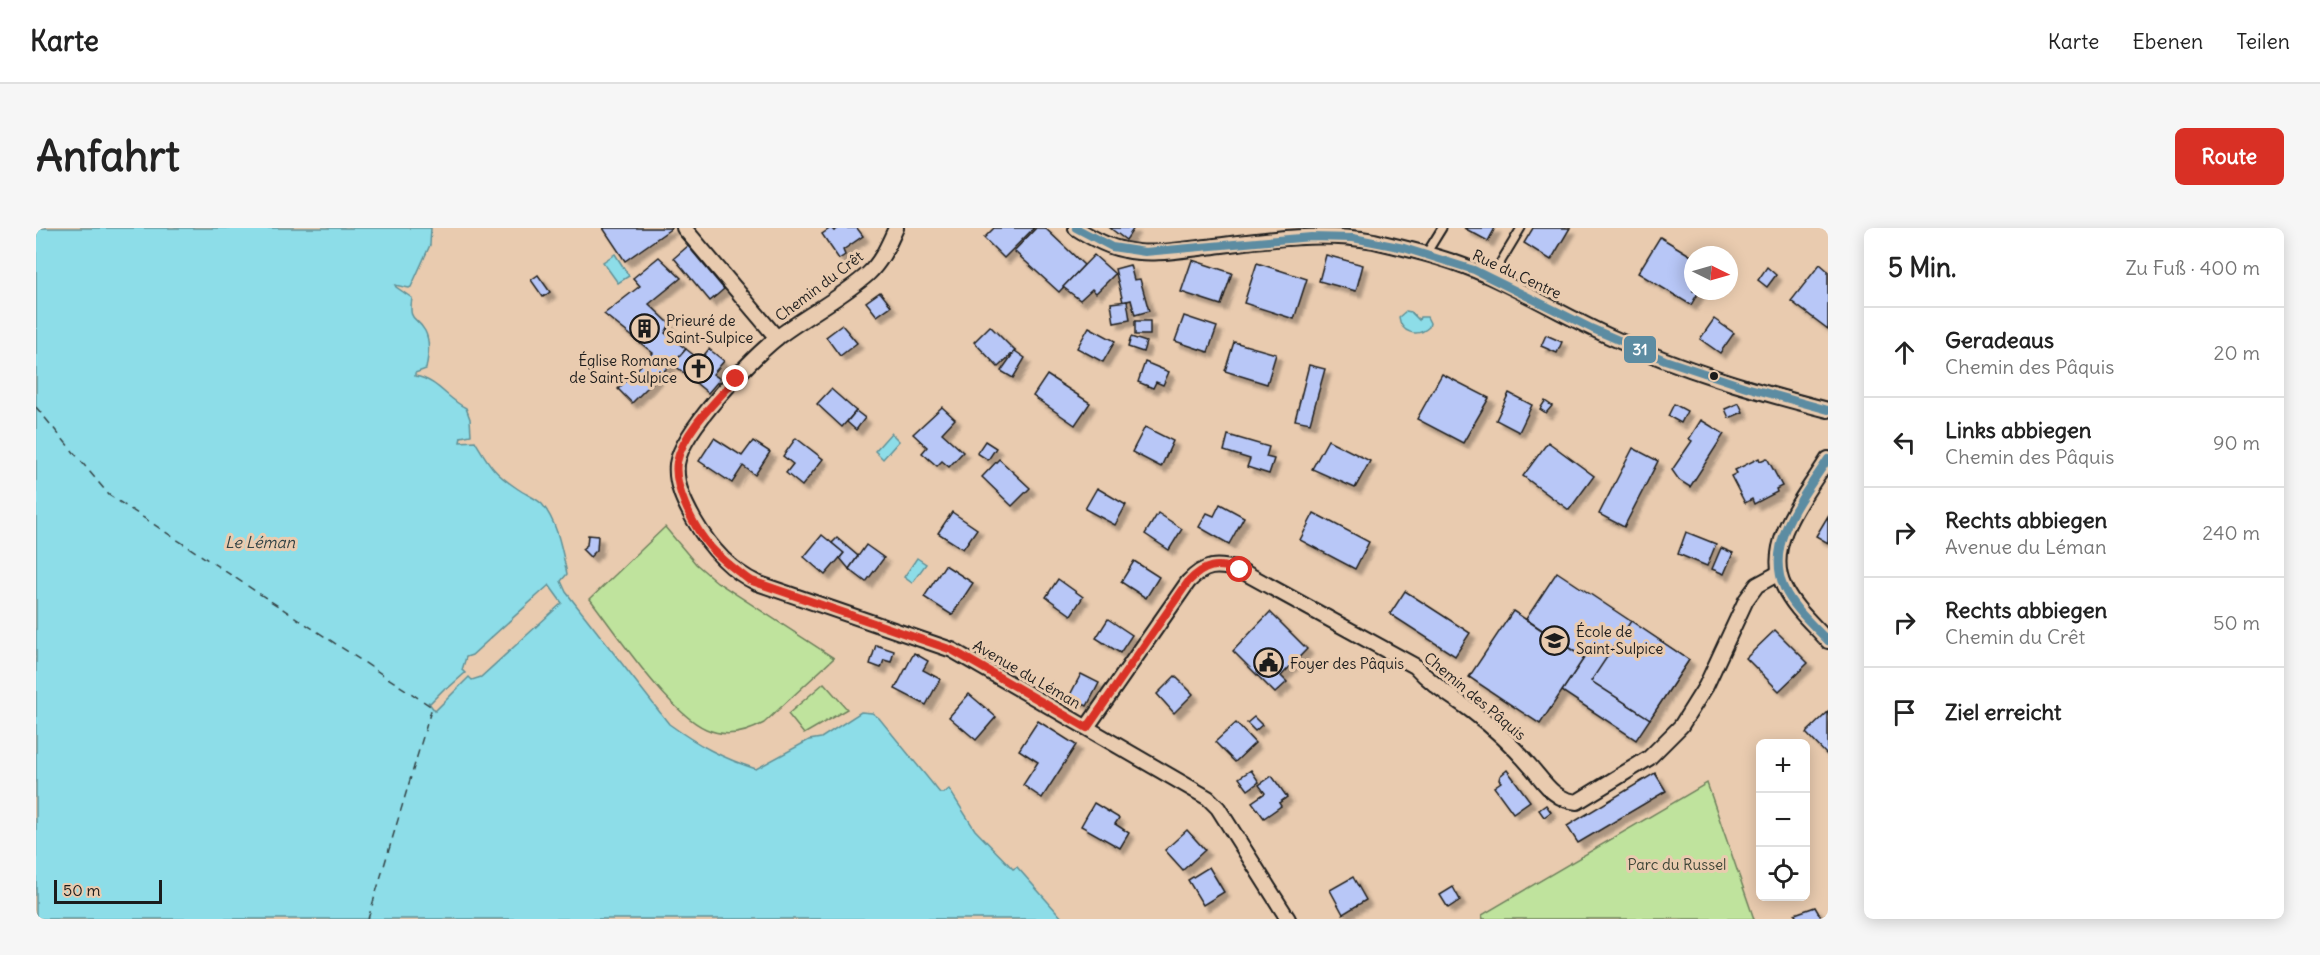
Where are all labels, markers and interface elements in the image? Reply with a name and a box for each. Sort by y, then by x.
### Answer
text: Karte [30,23,99,59]
text: Karte [2048,28,2099,55]
text: Ebenen [2132,28,2203,55]
text: Teilen [2236,28,2290,55]
button: Route [2175,128,2284,185]
text: Anfahrt [36,130,180,182]
street label: Rue du Centre [1470,245,1564,303]
north arrow [1684,246,1738,300]
street label: Chemin du Crêt [771,247,867,325]
text: 5 Min. [1888,251,1956,284]
text: Zu Fuß · 400 m [2125,255,2260,280]
place label: Prieuré de Saint-Sulpice [666,311,753,347]
building icon: Prieuré de Saint-Sulpice [629,313,661,345]
text: Geradeaus [1945,326,2054,354]
line badge: 31 [1623,335,1657,364]
icon: ahead [1888,336,1921,369]
text: 31 [1632,339,1648,359]
text: 20 m [2214,340,2260,365]
place label: Église Romane de Saint-Sulpice [569,351,677,387]
church icon: Église Romane de Saint-Sulpice [682,353,714,385]
text: Chemin des Pâquis [1945,354,2114,379]
route end [722,365,748,391]
unlabelled marker [1708,370,1720,382]
text: Links abbiegen [1945,416,2092,444]
icon: left [1888,426,1921,459]
text: 90 m [2213,430,2260,455]
text: Chemin des Pâquis [1945,444,2114,469]
text: Rechts abbiegen [1945,506,2107,534]
icon: right [1888,516,1921,549]
text: 240 m [2202,520,2260,545]
water label: Le Léman [225,532,296,552]
text: Avenue du Léman [1945,534,2107,559]
route start [1226,556,1252,582]
text: Rechts abbiegen [1945,596,2107,624]
icon: right [1888,606,1921,639]
text: 50 m [2213,610,2260,635]
place label: École de Saint-Sulpice [1576,622,1663,658]
school or university icon: École de Saint-Sulpice [1539,624,1571,656]
text: Chemin du Crêt [1945,624,2085,649]
street label: Avenue du Léman [970,635,1084,713]
public building icon: Foyer des Pâquis [1253,647,1285,679]
street label: Chemin des Pâquis [1420,648,1530,744]
place label: Foyer des Pâquis [1290,654,1404,673]
icon: arrive [1888,696,1921,729]
text: Ziel erreicht [1945,698,2062,726]
map controls [1756,739,1810,901]
button: + [1756,739,1810,793]
button: − [1756,793,1810,847]
button: locate [1756,847,1810,901]
park label: Parc du Russel [1628,855,1726,874]
scale bar [54,877,162,904]
text: 50 m [63,880,101,900]

